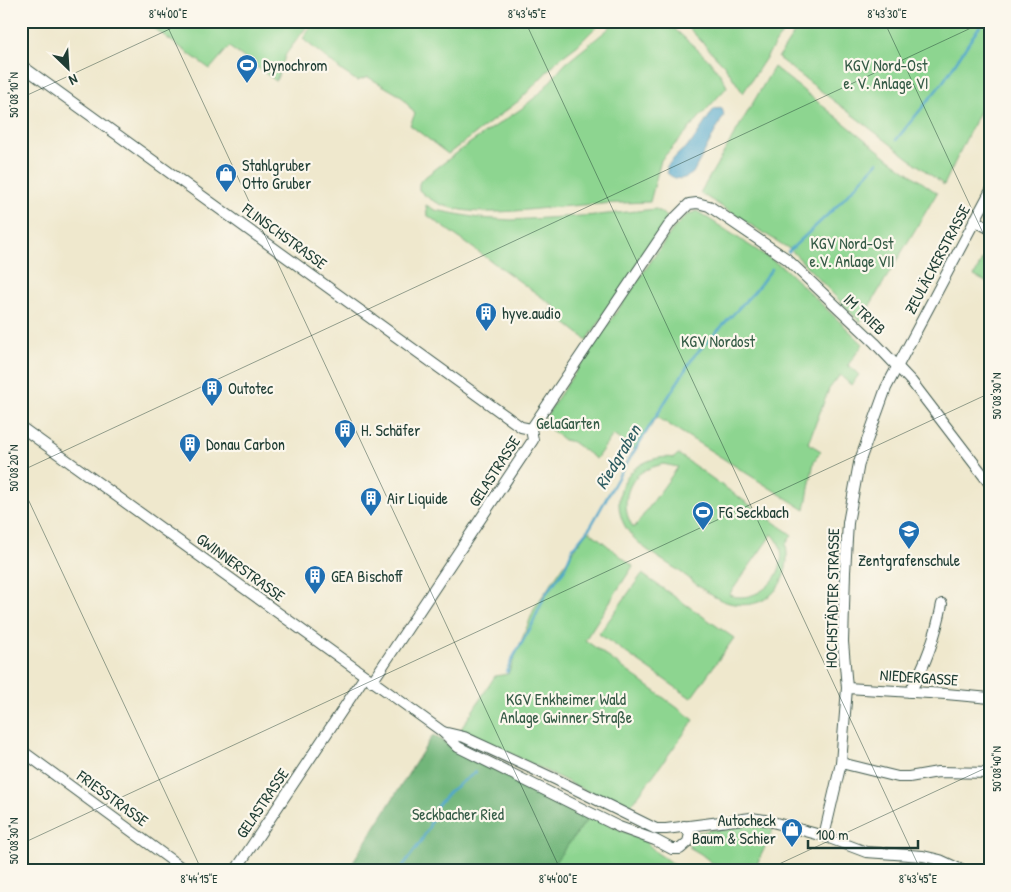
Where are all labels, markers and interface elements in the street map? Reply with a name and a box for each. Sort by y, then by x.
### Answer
text: 8°44'00"E [149,5,188,22]
text: 8°43'45"E [508,5,547,22]
text: 8°43'30"E [867,5,907,22]
north arrow [42,42,92,92]
sports icon: Dynochrom [235,53,259,84]
place label: Dynochrom [263,54,328,76]
park label: KGV Nord-Ost e. V. Anlage VI [843,54,929,94]
text: N [66,70,81,91]
text: 50°08'10"N [5,72,22,118]
place label: Stahlgruber Otto Gruber [242,154,311,194]
shop icon: Stahlgruber Otto Gruber [214,162,238,193]
street label: FLINSCHSTRASSE [237,197,332,274]
street label: ZEULÄCKERSTRASSE [899,200,975,318]
park label: KGV Nord-Ost e.V. Anlage VII [809,232,895,272]
street label: IM TRIEB [839,288,891,340]
building icon: hyve.audio [474,301,498,332]
place label: hyve.audio [502,302,561,324]
park label: KGV Nordost [681,330,756,352]
text: 50°08'30"N [988,373,1005,419]
building icon: Outotec [200,376,224,407]
place label: Outotec [228,377,274,399]
park label: GelaGarten [536,412,600,434]
building icon: H. Schäfer [333,418,357,449]
water label: Riedgraben [589,418,648,494]
place label: H. Schäfer [361,419,420,441]
street label: GELASTRASSE [463,431,525,511]
building icon: Donau Carbon [178,432,202,463]
place label: Donau Carbon [206,433,285,455]
text: 50°08'20"N [5,445,22,491]
building icon: Air Liquide [359,486,383,517]
place label: Air Liquide [387,487,448,509]
sports icon: FG Seckbach [691,500,715,531]
place label: FG Seckbach [718,501,789,523]
school or university icon: Zentgrafenschule [897,519,921,550]
street label: GWINNERSTRASSE [192,527,290,607]
street label: HOCHSTÄDTER STRASSE [820,528,844,668]
place label: Zentgrafenschule [858,549,961,571]
building icon: GEA Bischoff [303,564,327,595]
place label: GEA Bischoff [331,565,403,587]
street label: NIEDERGASSE [879,663,959,691]
park label: KGV Enkheimer Wald Anlage Gwinner Straße [500,688,633,728]
text: 50°08'40"N [988,746,1005,792]
street label: FRIESSTRASSE [72,764,153,831]
street label: GELASTRASSE [230,764,294,842]
park label: Seckbacher Ried [412,803,504,825]
place label: Autocheck Baum & Schier [692,809,776,849]
shop icon: Autocheck Baum & Schier [780,817,804,848]
scale bar [808,817,918,849]
text: 50°08'30"N [5,818,22,864]
text: 100 m [816,824,849,845]
text: 8°44'15"E [180,870,218,887]
text: 8°44'00"E [539,870,578,887]
text: 8°43'45"E [899,870,938,887]

